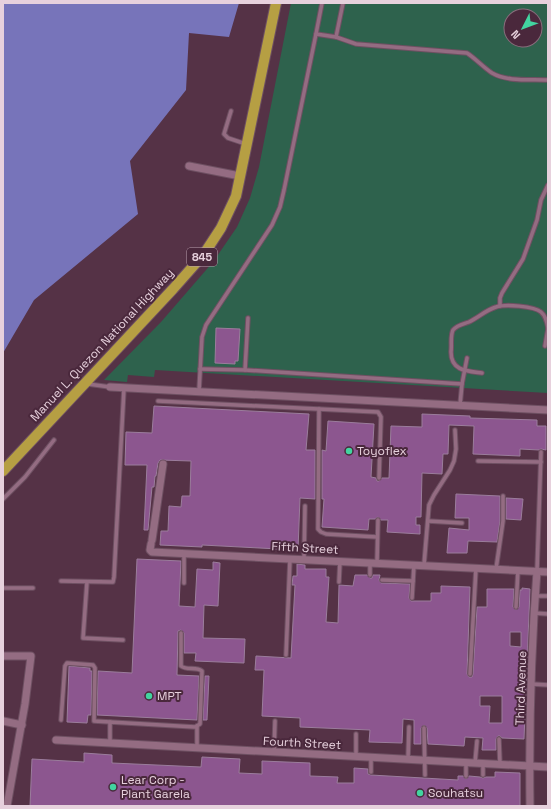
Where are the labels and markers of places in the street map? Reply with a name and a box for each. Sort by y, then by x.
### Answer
place label: Toyoflex [357,443,407,459]
marker: Toyoflex [344,446,354,456]
place label: MPT [157,688,182,704]
marker: MPT [144,691,154,701]
place label: Lear Corp - Plant Garela [121,772,190,802]
marker: Lear Corp - Plant Garela [108,782,118,792]
place label: Souhatsu [428,785,483,801]
marker: Souhatsu [415,788,425,798]

